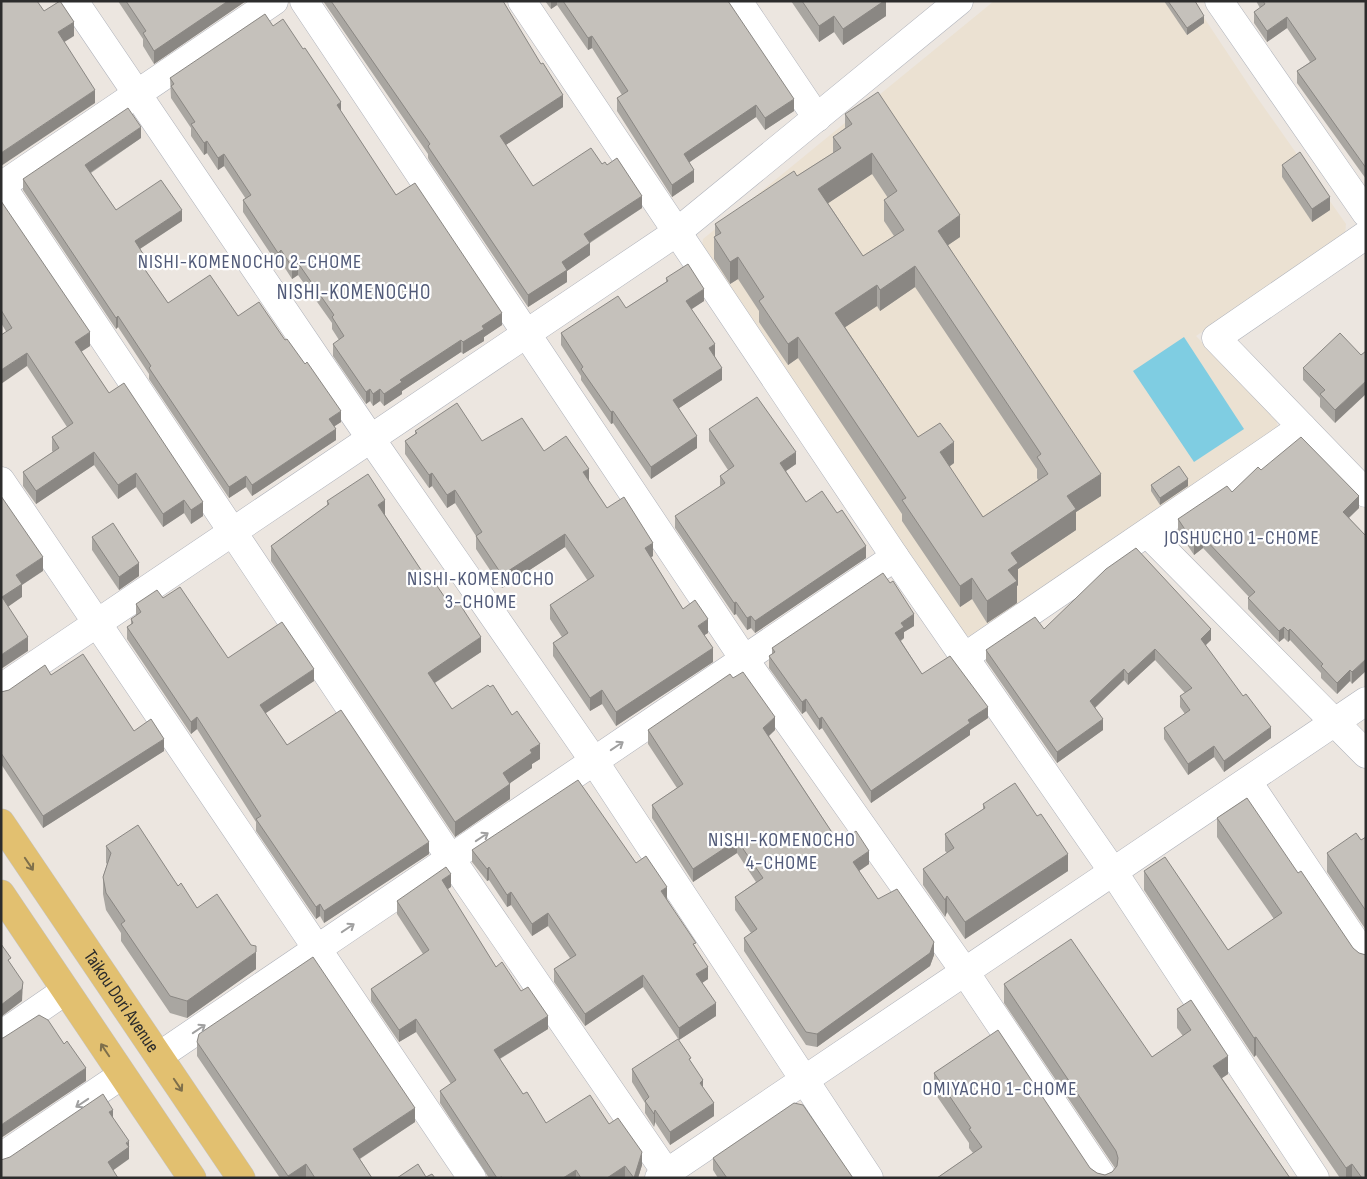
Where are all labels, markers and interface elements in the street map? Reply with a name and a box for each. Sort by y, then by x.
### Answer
district label: NISHI-KOMENOCHO 2-CHOME [138,250,362,274]
district label: NISHI-KOMENOCHO [277,280,431,305]
district label: JOSHUCHO 1-CHOME [1163,526,1320,550]
district label: NISHI-KOMENOCHO 3-CHOME [407,567,555,614]
one-way arrow [610,741,624,751]
district label: NISHI-KOMENOCHO 4-CHOME [708,828,856,875]
one-way arrow [475,832,489,842]
one-way arrow [24,856,34,870]
one-way arrow [341,923,355,933]
street label: Taikou Dori Avenue [79,945,164,1057]
one-way arrow [192,1024,206,1034]
one-way arrow [100,1044,110,1058]
district label: OMIYACHO 1-CHOME [923,1077,1077,1101]
one-way arrow [173,1078,183,1092]
one-way arrow [75,1098,89,1108]

